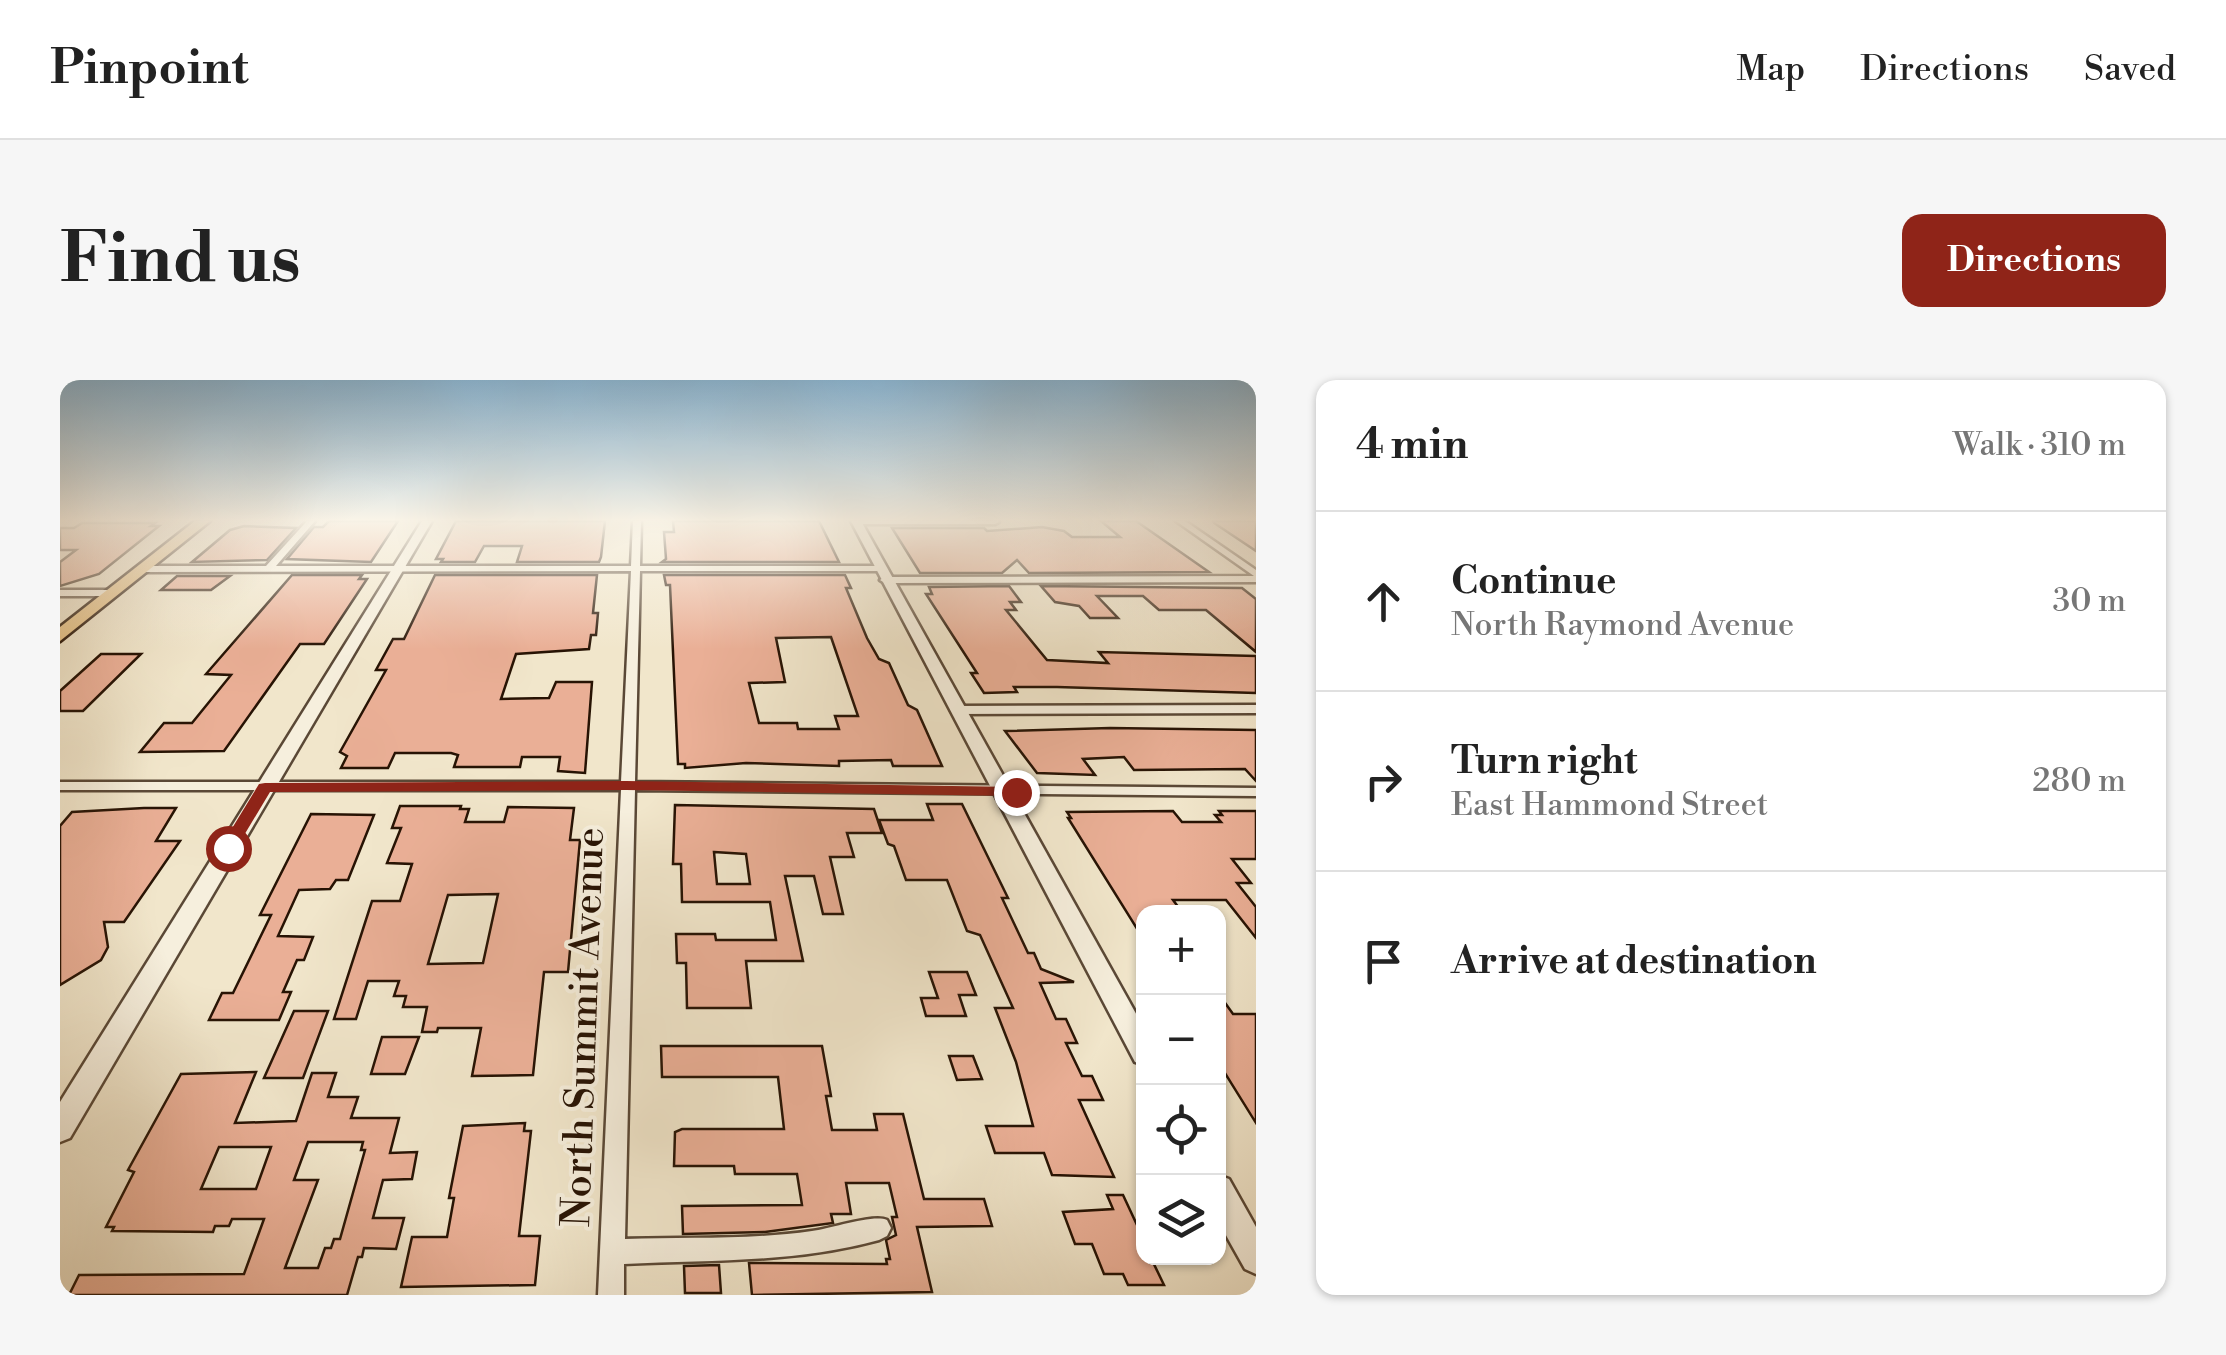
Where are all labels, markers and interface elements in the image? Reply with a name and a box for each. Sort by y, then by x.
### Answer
text: Pinpoint [50,39,249,99]
text: Map [1736,48,1805,91]
text: Directions [1860,48,2029,91]
text: Saved [2084,48,2176,91]
button: Directions [1902,214,2166,307]
text: Find us [60,216,301,304]
text: 4 min [1356,419,1468,472]
text: Walk · 310 m [1953,425,2126,465]
text: Continue [1451,558,1616,605]
icon: ahead [1356,574,1411,629]
text: 30 m [2052,581,2126,621]
text: North Raymond Avenue [1451,605,1794,645]
text: Turn right [1451,738,1637,785]
icon: right [1356,754,1411,809]
text: 280 m [2032,761,2126,801]
route end [994,770,1040,816]
text: East Hammond Street [1451,785,1768,825]
route start [206,826,252,872]
street label: North Summit Avenue [552,826,616,1228]
map controls [1136,905,1226,1265]
button: + [1136,905,1226,995]
icon: arrive [1356,934,1411,989]
text: Arrive at destination [1451,938,1817,985]
button: − [1136,995,1226,1085]
button: locate [1136,1085,1226,1175]
button: layers [1136,1175,1226,1265]

